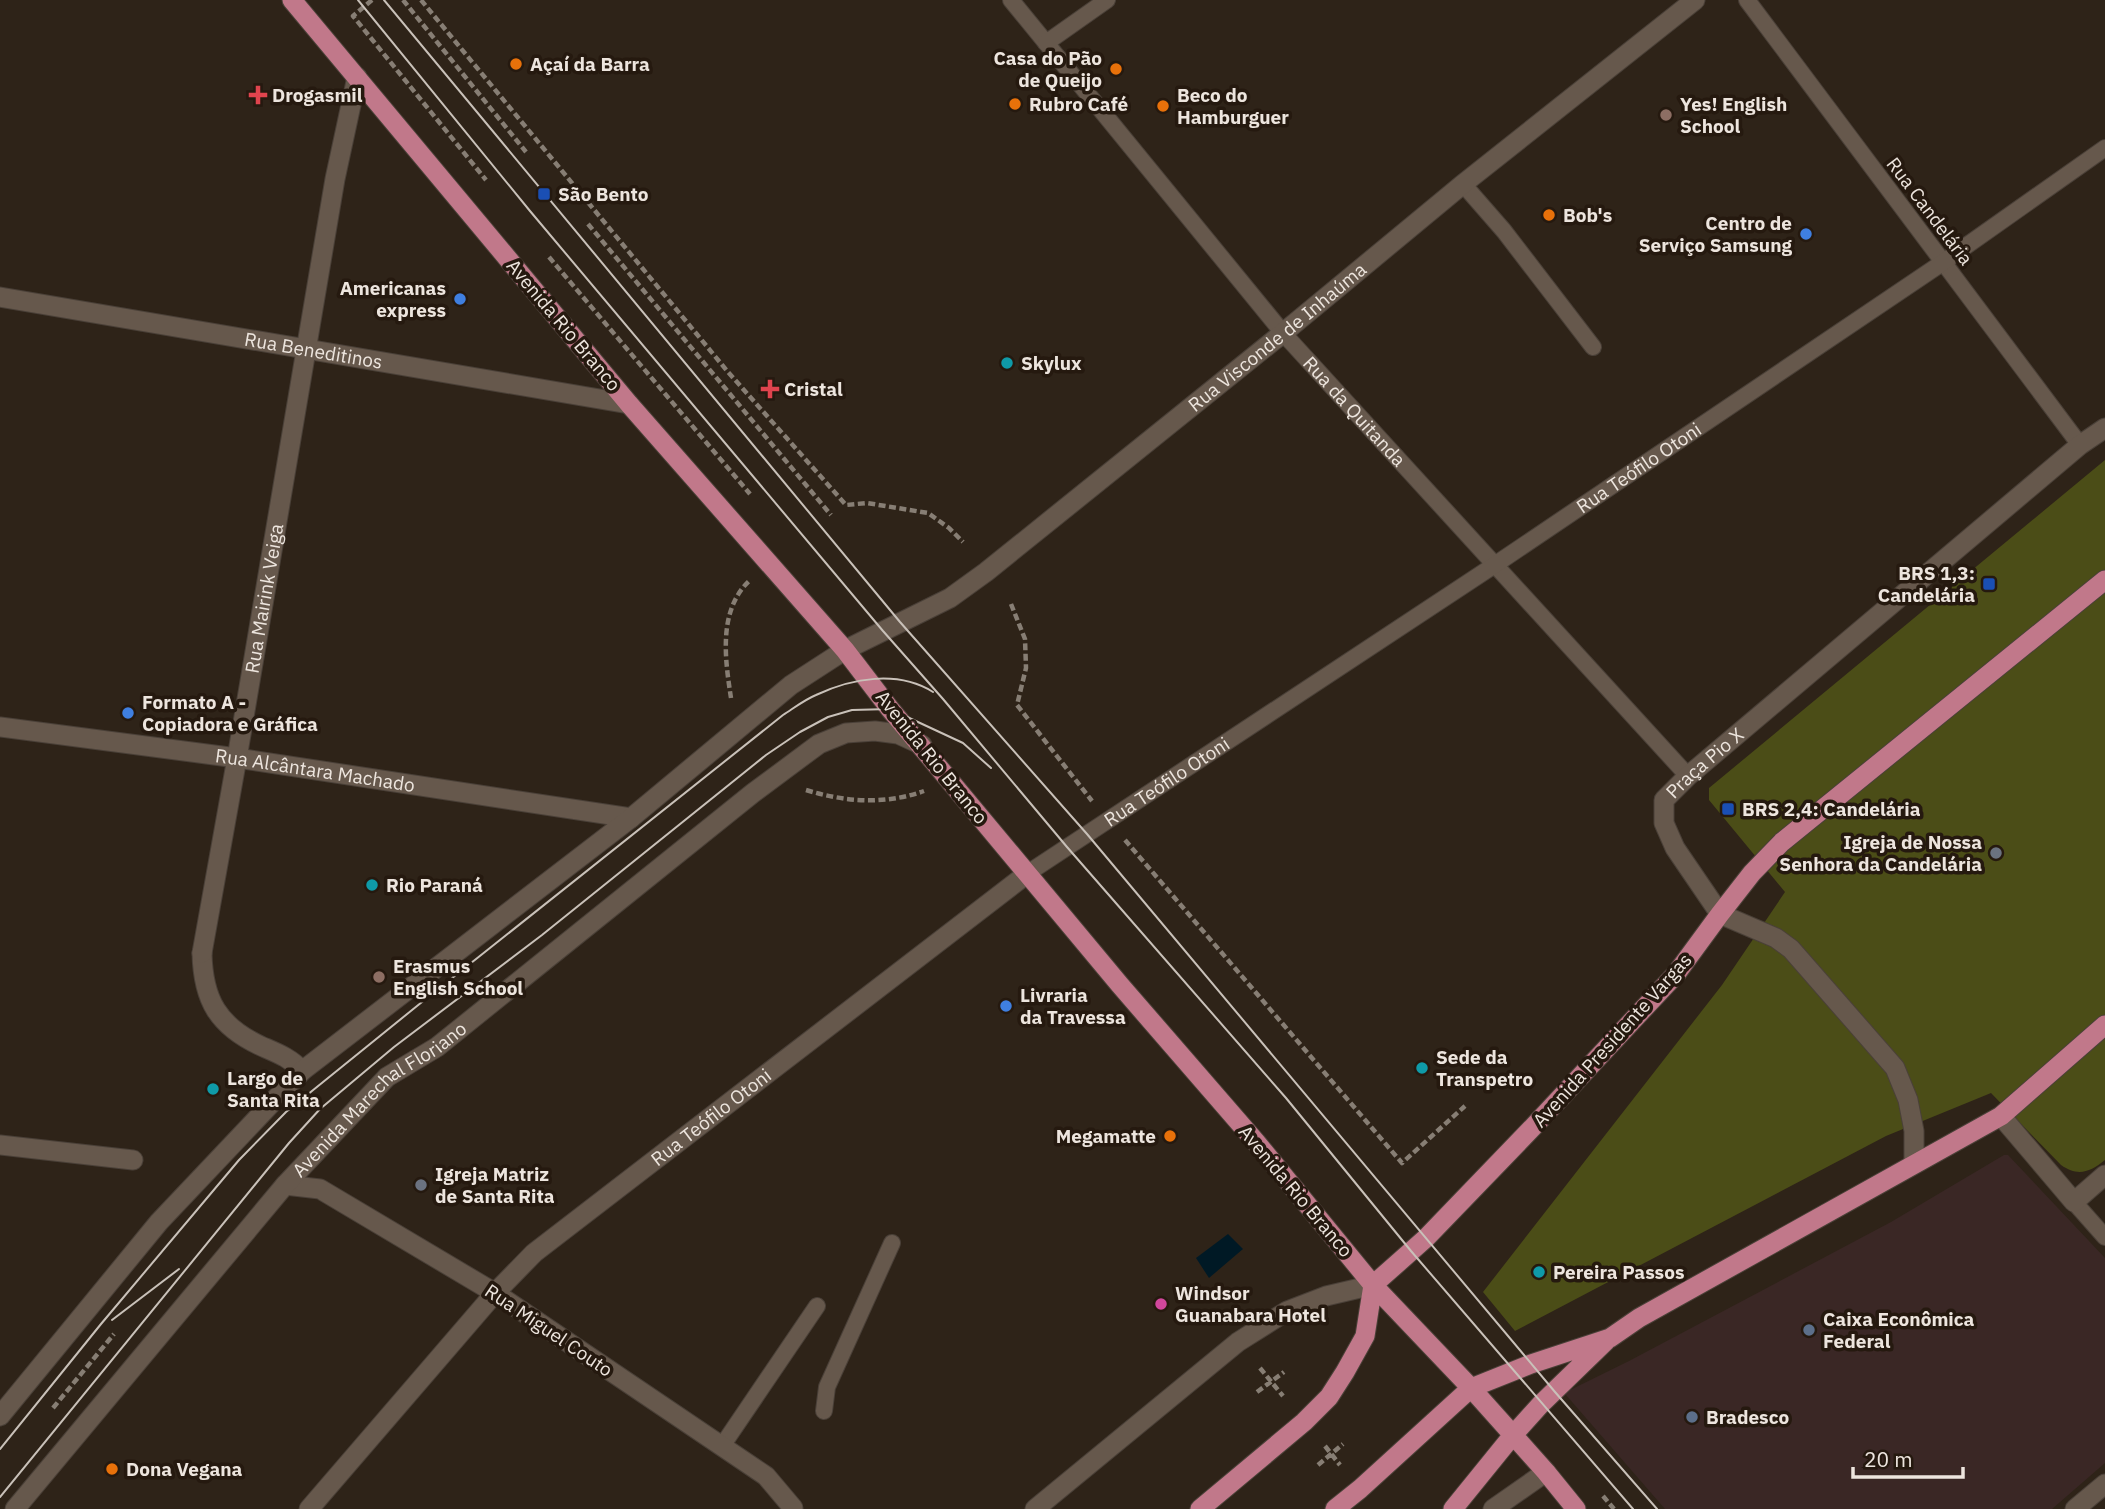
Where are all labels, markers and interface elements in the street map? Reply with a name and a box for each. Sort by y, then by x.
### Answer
place label: Casa do Pão de Queijo [993,46,1102,92]
place label: Açaí da Barra [530,52,650,76]
marker: Açaí da Barra [508,56,524,72]
marker: Casa do Pão de Queijo [1108,61,1124,77]
place label: Drogasmil [272,83,363,107]
place label: Beco do Hamburguer [1177,83,1289,129]
marker: Drogasmil [250,87,266,103]
place label: Rubro Café [1029,92,1128,116]
place label: Yes! English School [1680,92,1787,138]
marker: Rubro Café [1007,96,1023,112]
marker: Beco do Hamburguer [1155,98,1171,114]
marker: Yes! English School [1658,107,1674,123]
street label: Rua Candelária [1882,152,1978,270]
place label: São Bento [558,182,649,206]
marker: São Bento [536,186,552,202]
place label: Bob's [1563,203,1612,227]
marker: Bob's [1541,207,1557,223]
place label: Centro de Serviço Samsung [1639,211,1793,257]
marker: Centro de Serviço Samsung [1798,226,1814,242]
street label: Avenida Rio Branco [502,254,626,396]
street label: Rua Visconde de Inhaúma [1183,257,1371,417]
place label: Americanas express [340,276,446,322]
marker: Americanas express [452,291,468,307]
street label: Rua Beneditinos [243,327,384,374]
place label: Skylux [1021,351,1082,375]
street label: Rua da Quitanda [1298,351,1411,471]
marker: Skylux [999,355,1015,371]
place label: Cristal [784,377,843,401]
marker: Cristal [762,381,778,397]
street label: Rua Teófilo Otoni [1572,417,1706,518]
street label: Rua Mairink Veiga [240,522,288,675]
place label: BRS 1,3: Candelária [1878,561,1975,607]
marker: BRS 1,3: Candelária [1981,576,1997,592]
street label: Avenida Rio Branco [871,685,993,829]
place label: Formato A - Copiadora e Gráfica [142,690,318,736]
marker: Formato A - Copiadora e Gráfica [120,705,136,721]
street label: Praça Pio X [1661,722,1749,803]
street label: Rua Teófilo Otoni [1099,731,1234,832]
street label: Rua Alcântara Machado [214,743,417,797]
place label: BRS 2,4: Candelária [1742,797,1921,821]
marker: BRS 2,4: Candelária [1720,801,1736,817]
place label: Igreja de Nossa Senhora da Candelária [1779,830,1982,876]
marker: Igreja de Nossa Senhora da Candelária [1988,845,2004,861]
place label: Rio Paraná [386,873,483,897]
marker: Rio Paraná [364,877,380,893]
street label: Avenida Presidente Vargas [1527,948,1697,1132]
place label: Erasmus English School [393,954,523,1000]
marker: Erasmus English School [371,969,387,985]
place label: Livraria da Travessa [1020,983,1126,1029]
marker: Livraria da Travessa [998,998,1014,1014]
street label: Avenida Marechal Floriano [287,1016,471,1182]
place label: Sede da Transpetro [1436,1045,1533,1091]
marker: Sede da Transpetro [1414,1060,1430,1076]
street label: Rua Teófilo Otoni [646,1063,776,1171]
place label: Largo de Santa Rita [227,1066,320,1112]
marker: Largo de Santa Rita [205,1081,221,1097]
street label: Avenida Rio Branco [1234,1120,1358,1262]
place label: Megamatte [1056,1124,1156,1148]
marker: Megamatte [1162,1128,1178,1144]
place label: Igreja Matriz de Santa Rita [435,1162,555,1208]
marker: Igreja Matriz de Santa Rita [413,1177,429,1193]
place label: Pereira Passos [1553,1260,1684,1284]
marker: Pereira Passos [1531,1264,1547,1280]
street label: Rua Miguel Couto [481,1278,617,1382]
place label: Windsor Guanabara Hotel [1175,1281,1326,1327]
marker: Windsor Guanabara Hotel [1153,1296,1169,1312]
place label: Caixa Econômica Federal [1823,1307,1975,1353]
marker: Caixa Econômica Federal [1801,1322,1817,1338]
place label: Bradesco [1706,1405,1789,1429]
marker: Bradesco [1684,1409,1700,1425]
scale bar [1853,1436,1963,1480]
text: 20 m [1864,1445,1913,1473]
place label: Dona Vegana [126,1457,243,1481]
marker: Dona Vegana [104,1461,120,1477]

